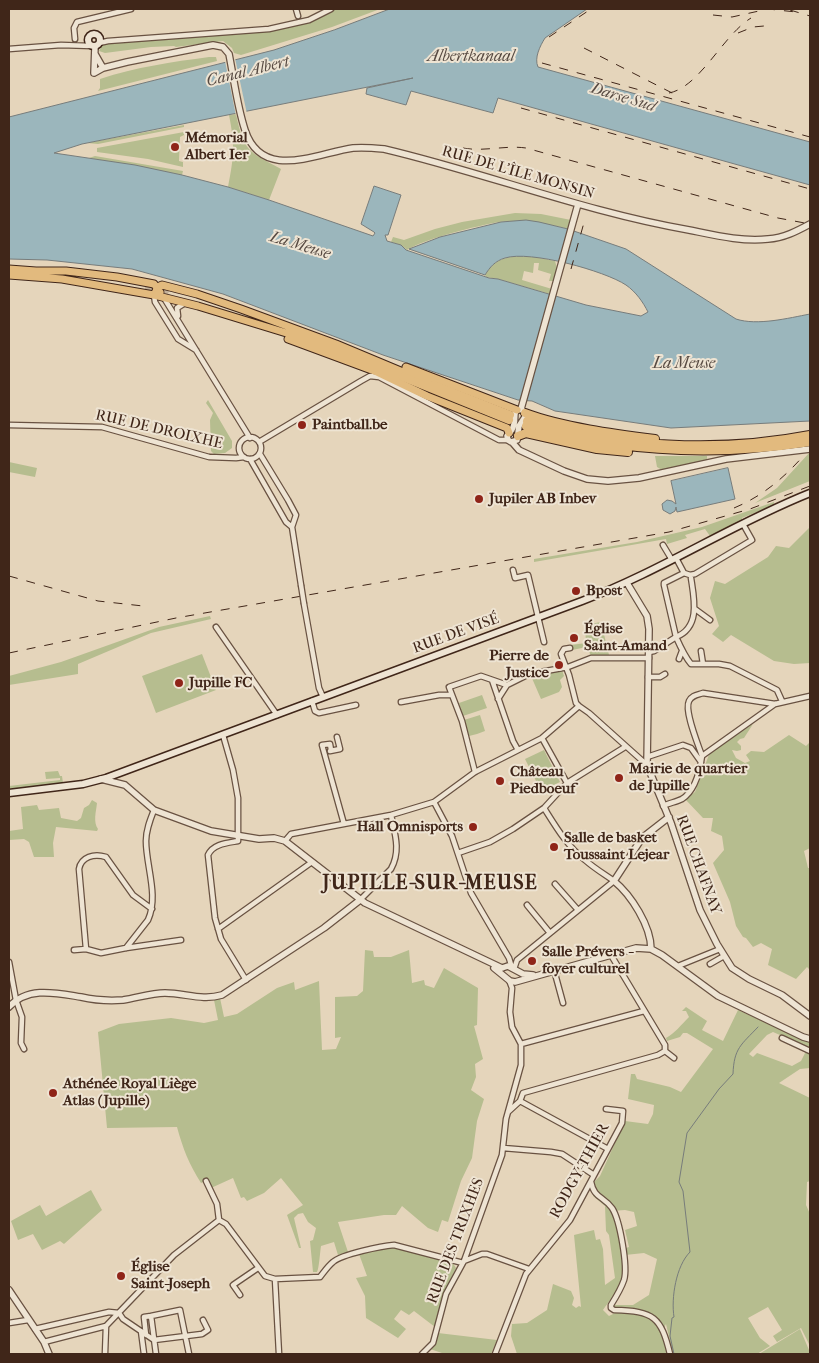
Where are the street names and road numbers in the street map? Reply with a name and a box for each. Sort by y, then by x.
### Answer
street label: RUE DE L'ÎLE MONSIN [440,143,596,203]
street label: RUE DE DROIXHE [94,407,224,453]
street label: RUE DE VISÉ [410,610,502,658]
street label: RUE CHAFNAY [672,813,724,917]
street label: RODGY-THIER [546,1120,614,1222]
street label: RUE DES TRIXHES [424,1176,488,1306]

